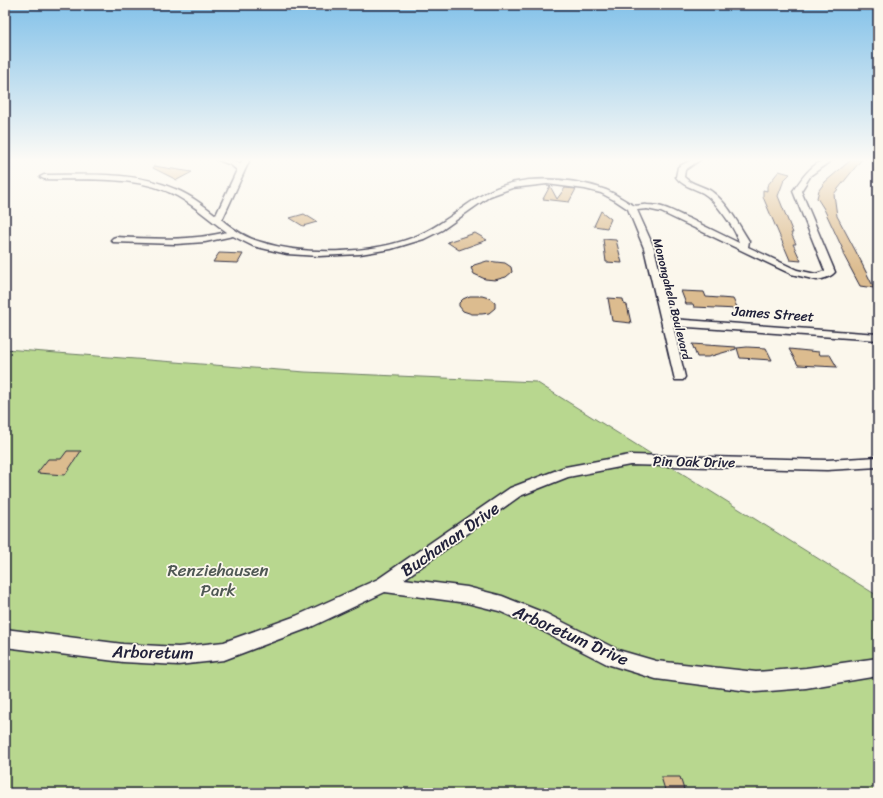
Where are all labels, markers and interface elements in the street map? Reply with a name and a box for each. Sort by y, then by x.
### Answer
street label: Monongahela Boulevard [646,236,698,363]
street label: James Street [730,299,815,329]
street label: Pin Oak Drive [653,449,735,475]
street label: Buchanan Drive [394,493,506,584]
park label: Renziehausen Park [168,555,268,605]
street label: Arboretum Drive [507,596,634,674]
street label: Arboretum [111,636,194,668]

